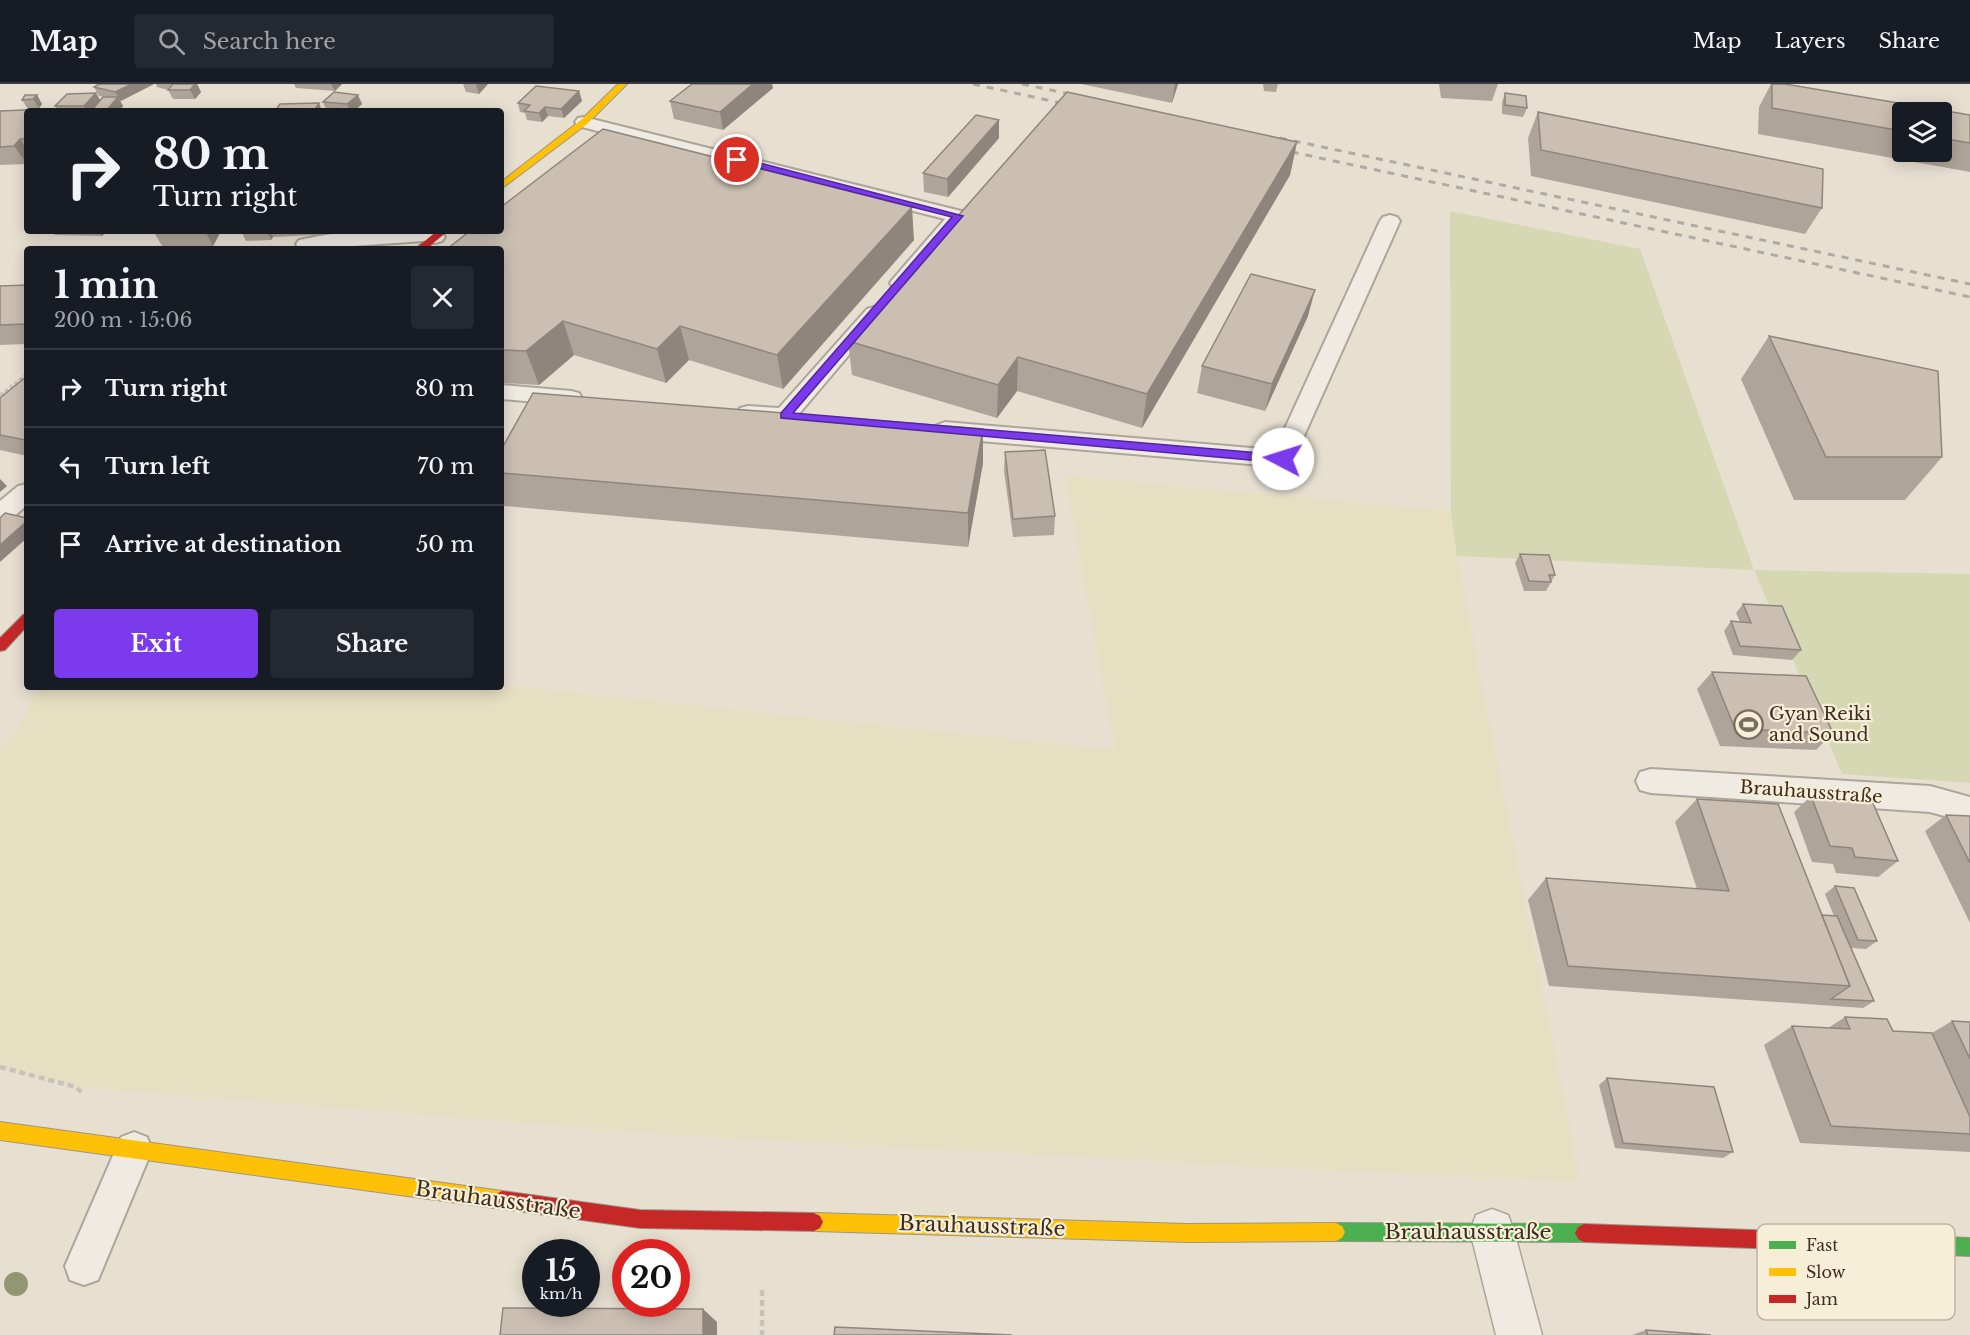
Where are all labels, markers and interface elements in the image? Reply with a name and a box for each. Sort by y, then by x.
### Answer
search box [134,14,554,68]
text: Map [30,24,98,59]
icon: search [155,25,188,58]
text: Search here [203,28,336,55]
text: Map [1693,28,1742,54]
text: Layers [1775,28,1846,54]
text: Share [1879,28,1940,54]
map controls [1892,102,1952,162]
button: layers [1892,102,1952,162]
text: 80 m [153,128,269,180]
icon: right [54,132,132,210]
pin [711,134,762,185]
icon: arrive [720,143,753,176]
text: Turn right [153,180,297,213]
text: 1 min [54,263,158,308]
button: close [411,266,474,329]
text: 200 m · 15:06 [54,308,192,332]
icon: right [54,372,87,405]
text: Turn right [105,375,227,402]
text: 80 m [415,375,474,402]
position arrow [1251,427,1315,491]
icon: left [54,450,87,483]
text: Turn left [105,453,210,480]
text: 70 m [417,453,474,480]
icon: arrive [54,528,87,561]
text: Arrive at destination [105,531,342,558]
text: 50 m [416,531,474,558]
button: Exit [54,609,258,678]
button: Share [270,609,474,678]
place label: Gyan Reiki and Sound [1769,703,1871,746]
sports icon: Gyan Reiki and Sound [1732,708,1764,740]
street label: Brauhausstraße [1739,776,1883,808]
street label: Brauhausstraße [413,1176,583,1224]
street label: Brauhausstraße [898,1210,1066,1242]
street label: Brauhausstraße [1384,1219,1552,1245]
legend [1757,1224,1955,1320]
text: Fast [1806,1235,1838,1255]
speed limit sign: 20 [612,1239,690,1317]
text: 15 [546,1252,576,1289]
text: Slow [1806,1262,1846,1282]
text: km/h [540,1284,582,1303]
text: Jam [1804,1289,1838,1309]

